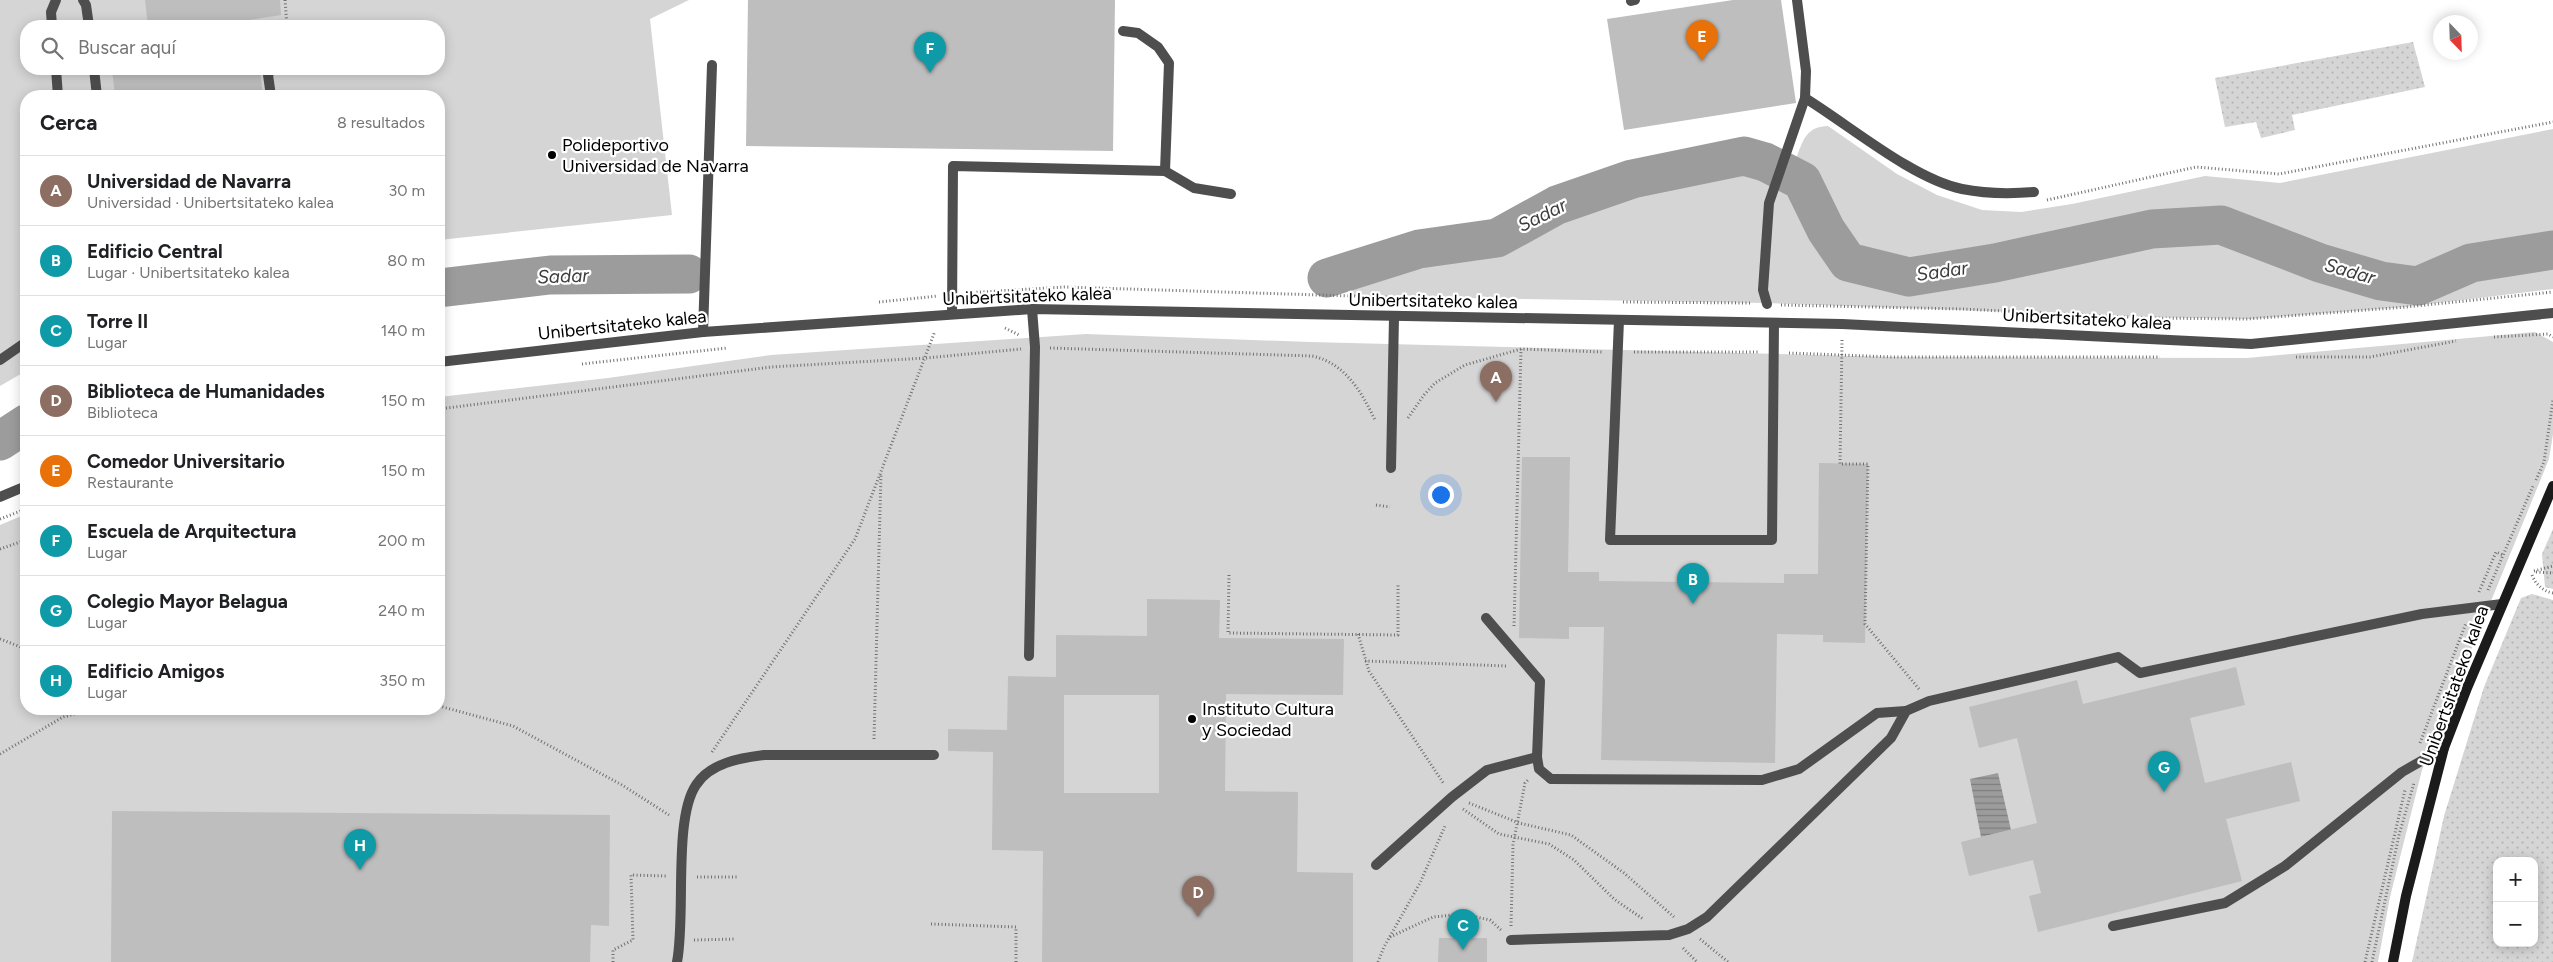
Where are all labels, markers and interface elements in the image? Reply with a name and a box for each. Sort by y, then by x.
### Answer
north arrow [2433,15,2478,60]
search box [20,20,445,75]
pin: E [1686,20,1718,61]
pin: F [914,32,946,73]
icon: search [38,34,66,62]
text: Buscar aquí [78,36,176,59]
text: Cerca [40,110,97,135]
text: 8 resultados [337,113,425,132]
place label: Polideportivo Universidad de Navarra [562,134,749,177]
marker: Polideportivo Universidad de Navarra [546,149,558,161]
text: Universidad de Navarra [87,170,291,193]
text: A [50,181,62,200]
text: 30 m [388,181,425,200]
text: Universidad · Unibertsitateko kalea [87,193,334,212]
water label: Sadar [1514,193,1571,237]
text: Edificio Central [87,240,223,263]
text: B [51,251,61,270]
text: 80 m [387,251,425,270]
water label: Sadar [2322,253,2378,289]
water label: Sadar [1915,256,1970,286]
text: Lugar · Unibertsitateko kalea [87,263,290,282]
water label: Sadar [537,264,590,288]
street label: Unibertsitateko kalea [942,282,1112,310]
street label: Unibertsitateko kalea [1348,289,1518,313]
street label: Unibertsitateko kalea [2002,304,2172,334]
street label: Unibertsitateko kalea [537,305,707,345]
text: Torre II [87,310,148,333]
text: C [50,321,62,340]
text: 140 m [381,321,425,340]
text: Lugar [87,333,127,352]
pin: A [1480,361,1512,402]
text: Biblioteca de Humanidades [87,380,325,403]
text: D [50,391,62,410]
text: 150 m [381,391,425,410]
text: Biblioteca [87,403,158,422]
text: Comedor Universitario [87,450,285,473]
text: E [51,461,61,480]
text: 150 m [381,461,425,480]
text: Restaurante [87,473,174,492]
your location [1428,482,1454,508]
text: Escuela de Arquitectura [87,520,296,543]
text: F [52,531,60,550]
text: 200 m [378,531,425,550]
text: Lugar [87,543,127,562]
pin: B [1677,563,1709,604]
text: Colegio Mayor Belagua [87,590,288,613]
text: G [50,601,62,620]
text: 240 m [378,601,425,620]
street label: Unibertsitateko kalea [2415,603,2493,769]
text: Lugar [87,613,127,632]
text: Edificio Amigos [87,660,224,683]
text: H [50,671,62,690]
text: 350 m [379,671,425,690]
text: Lugar [87,683,127,702]
place label: Instituto Cultura y Sociedad [1202,698,1334,741]
marker: Instituto Cultura y Sociedad [1186,713,1198,725]
pin: G [2148,751,2180,792]
pin: H [344,829,376,870]
map controls [2493,857,2538,947]
button: + [2493,857,2538,902]
pin: D [1182,876,1214,917]
button: − [2493,902,2538,947]
pin: C [1447,909,1479,950]

